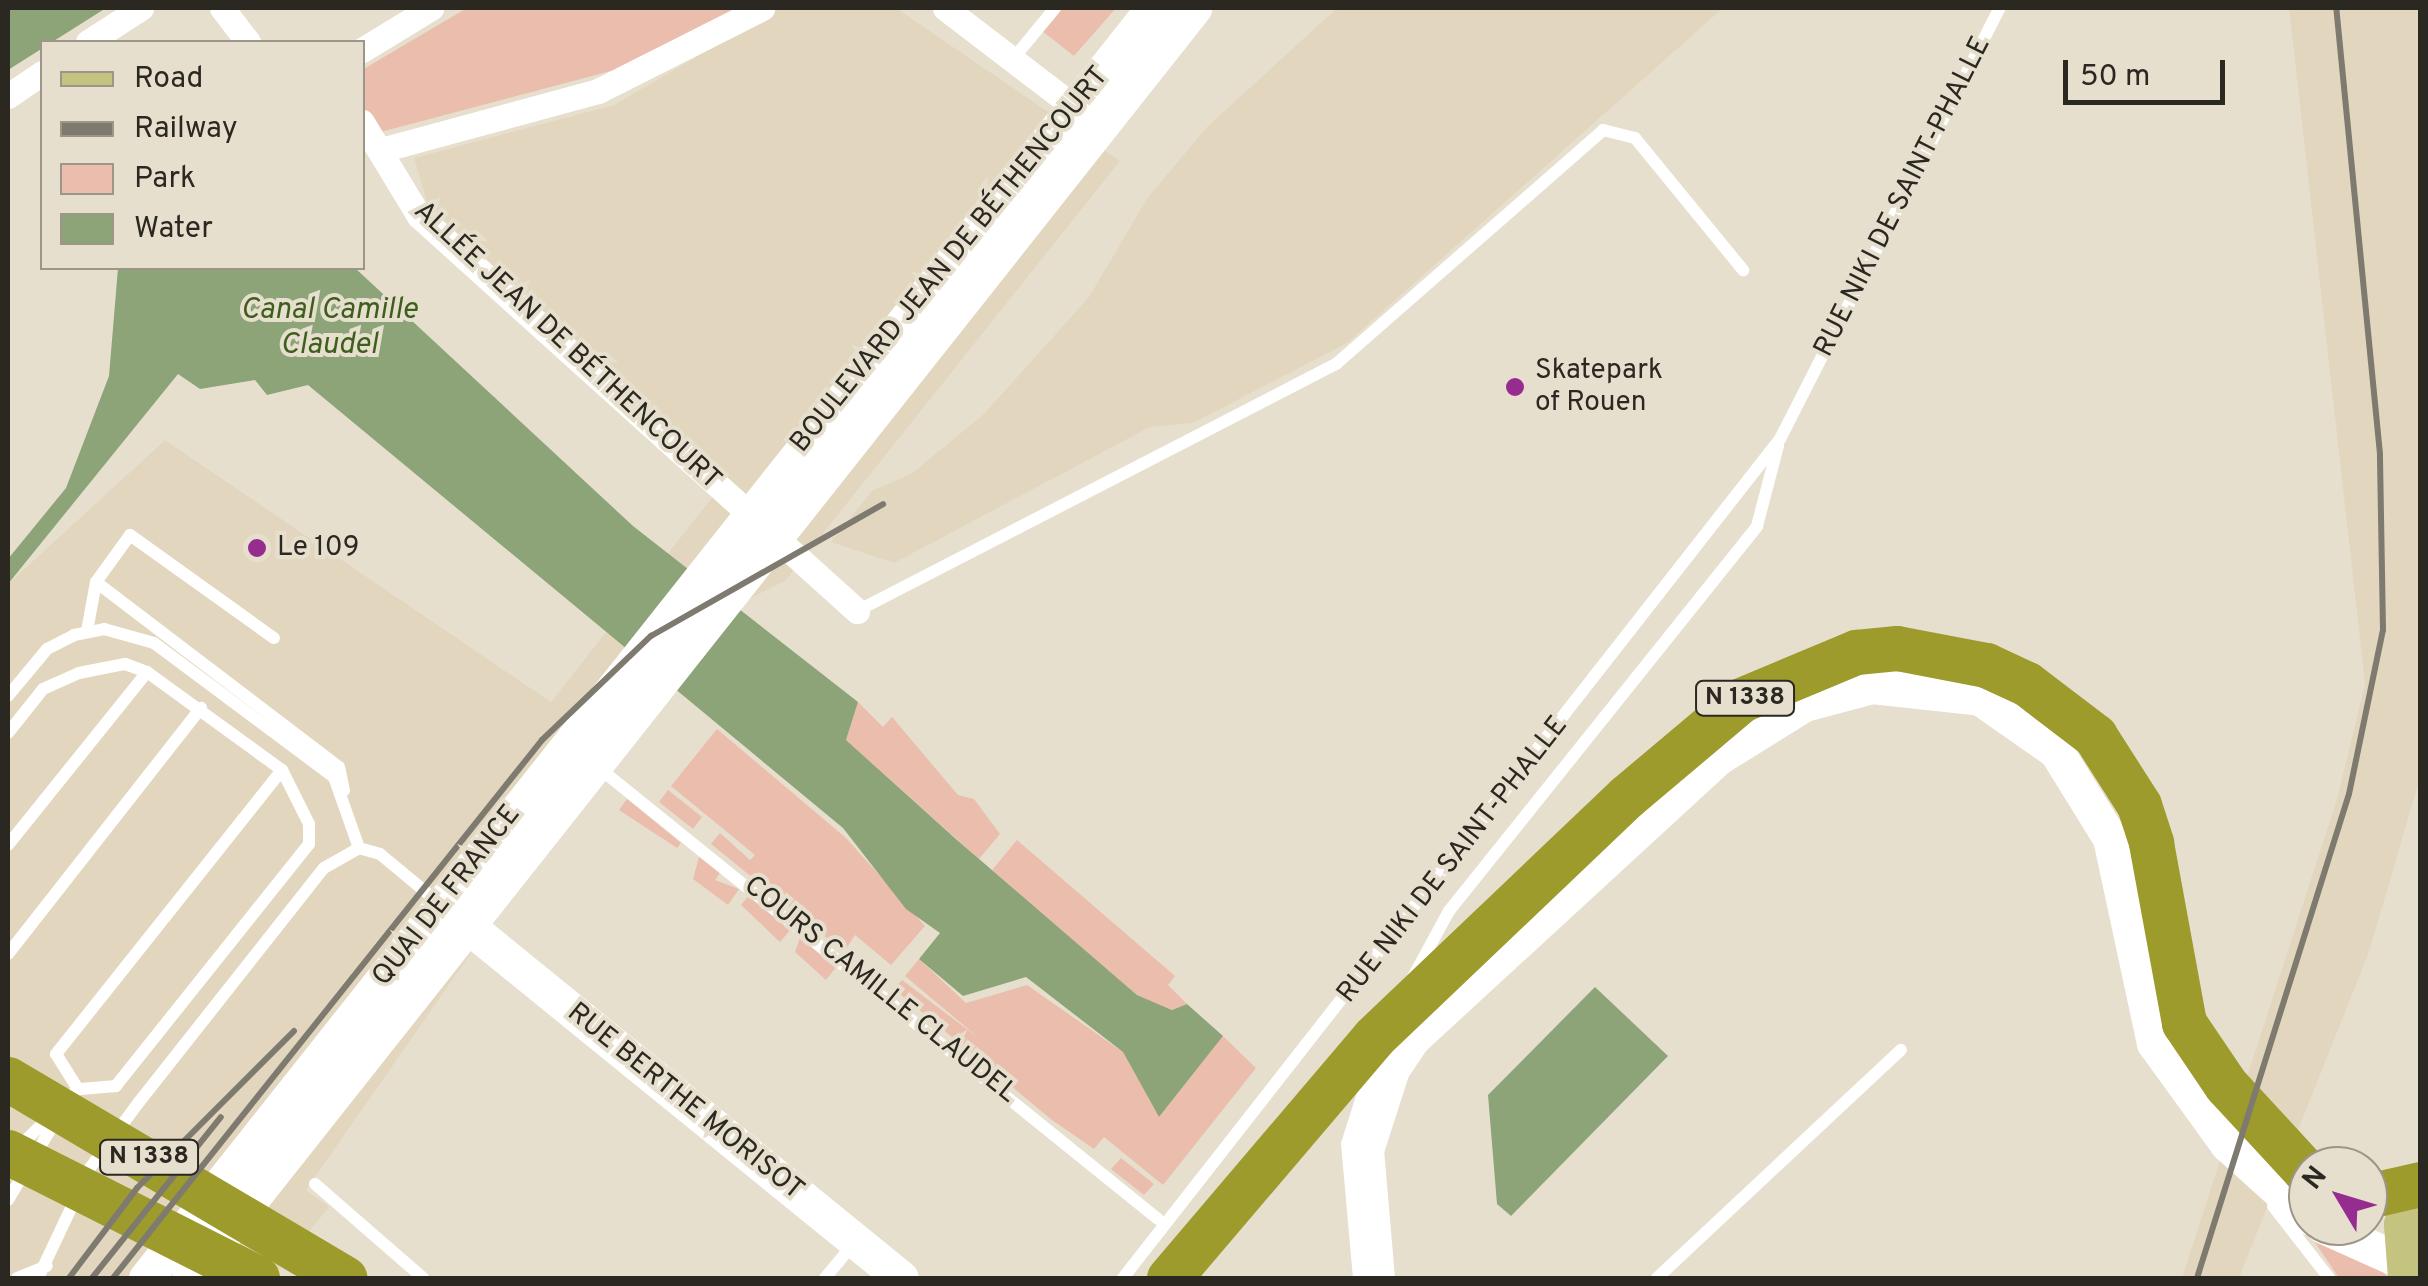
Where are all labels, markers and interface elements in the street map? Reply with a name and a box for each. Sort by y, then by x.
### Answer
street label: RUE NIKI DE SAINT-PHALLE [1808,31,1998,363]
legend [40,40,365,270]
scale bar [2068,40,2230,102]
text: 50 m [2080,59,2150,96]
street label: BOULEVARD JEAN DE BÉTHENCOURT [784,60,1116,460]
text: Road [134,61,203,98]
text: Railway [134,111,238,148]
text: Park [134,161,196,198]
street label: ALLÉE JEAN DE BÉTHENCOURT [406,195,728,497]
text: Water [134,211,213,248]
water label: Canal Camille Claudel [240,293,418,364]
place label: Skatepark of Rouen [1535,354,1663,420]
marker: Skatepark of Rouen [1504,376,1526,398]
place label: Le 109 [277,531,359,565]
marker: Le 109 [246,537,268,559]
road number: N 1338 [1695,678,1795,718]
street label: RUE NIKI DE SAINT-PHALLE [1331,710,1575,1010]
street label: QUAI DE FRANCE [366,799,528,993]
street label: COURS CAMILLE CLAUDEL [736,869,1024,1111]
street label: RUE BERTHE MORISOT [560,996,810,1208]
road number: N 1338 [99,1137,199,1177]
north arrow [2288,1146,2388,1246]
text: N [2296,1160,2336,1198]

